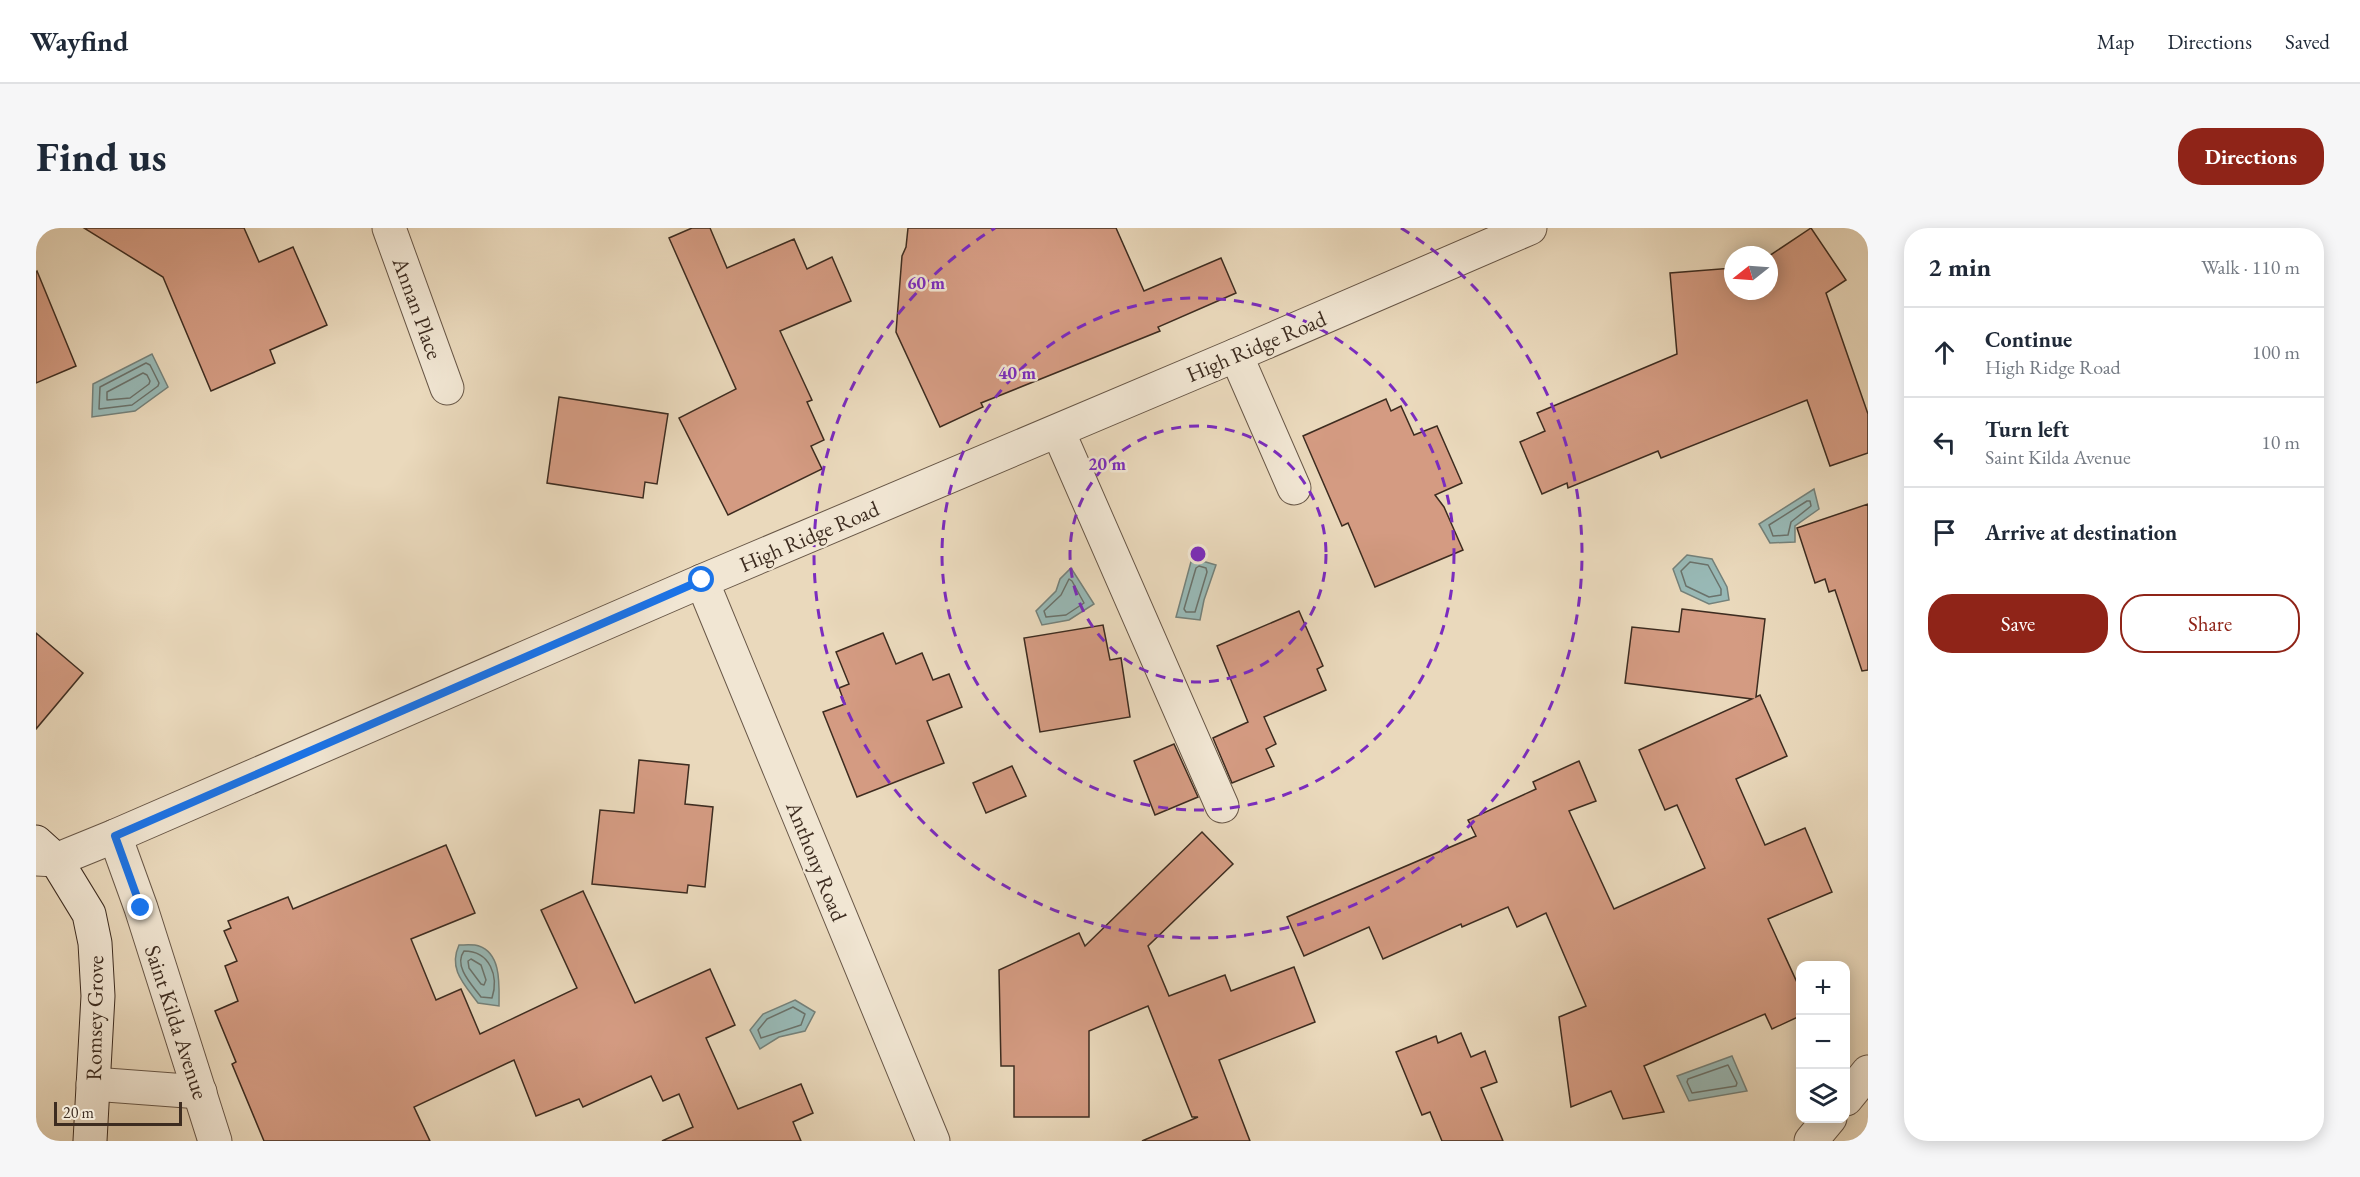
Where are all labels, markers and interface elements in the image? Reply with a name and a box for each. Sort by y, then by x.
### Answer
text: Wayfind [30,23,128,59]
text: Map [2097,28,2134,55]
text: Directions [2167,28,2252,55]
text: Saved [2285,28,2330,55]
button: Directions [2178,128,2324,185]
text: Find us [36,129,167,184]
north arrow [1724,246,1778,300]
text: 2 min [1928,250,1991,284]
street label: Annan Place [385,252,450,364]
text: Walk · 110 m [2201,254,2300,280]
text: 60 m [907,271,945,294]
street label: High Ridge Road [1182,304,1331,389]
text: Continue [1985,325,2072,354]
icon: ahead [1928,336,1961,369]
text: 100 m [2252,339,2300,365]
text: High Ridge Road [1985,354,2121,380]
text: 40 m [998,361,1036,384]
text: Turn left [1985,415,2069,444]
icon: left [1928,426,1961,459]
text: 10 m [2261,429,2300,455]
text: Saint Kilda Avenue [1985,444,2131,470]
text: 20 m [1088,452,1126,475]
street label: High Ridge Road [735,494,884,579]
icon: arrive [1928,516,1961,549]
text: Arrive at destination [1985,518,2177,547]
centre of rings [1188,544,1208,564]
route start [688,566,714,592]
button: Save [1928,594,2108,653]
button: Share [2120,594,2300,653]
street label: Anthony Road [779,796,854,926]
route end [127,894,153,920]
street label: Saint Kilda Avenue [138,941,215,1103]
street label: Romsey Grove [79,955,110,1081]
map controls [1796,961,1850,1123]
button: + [1796,961,1850,1015]
button: − [1796,1015,1850,1069]
button: layers [1796,1069,1850,1123]
scale bar [54,1099,182,1126]
text: 20 m [63,1102,94,1123]

